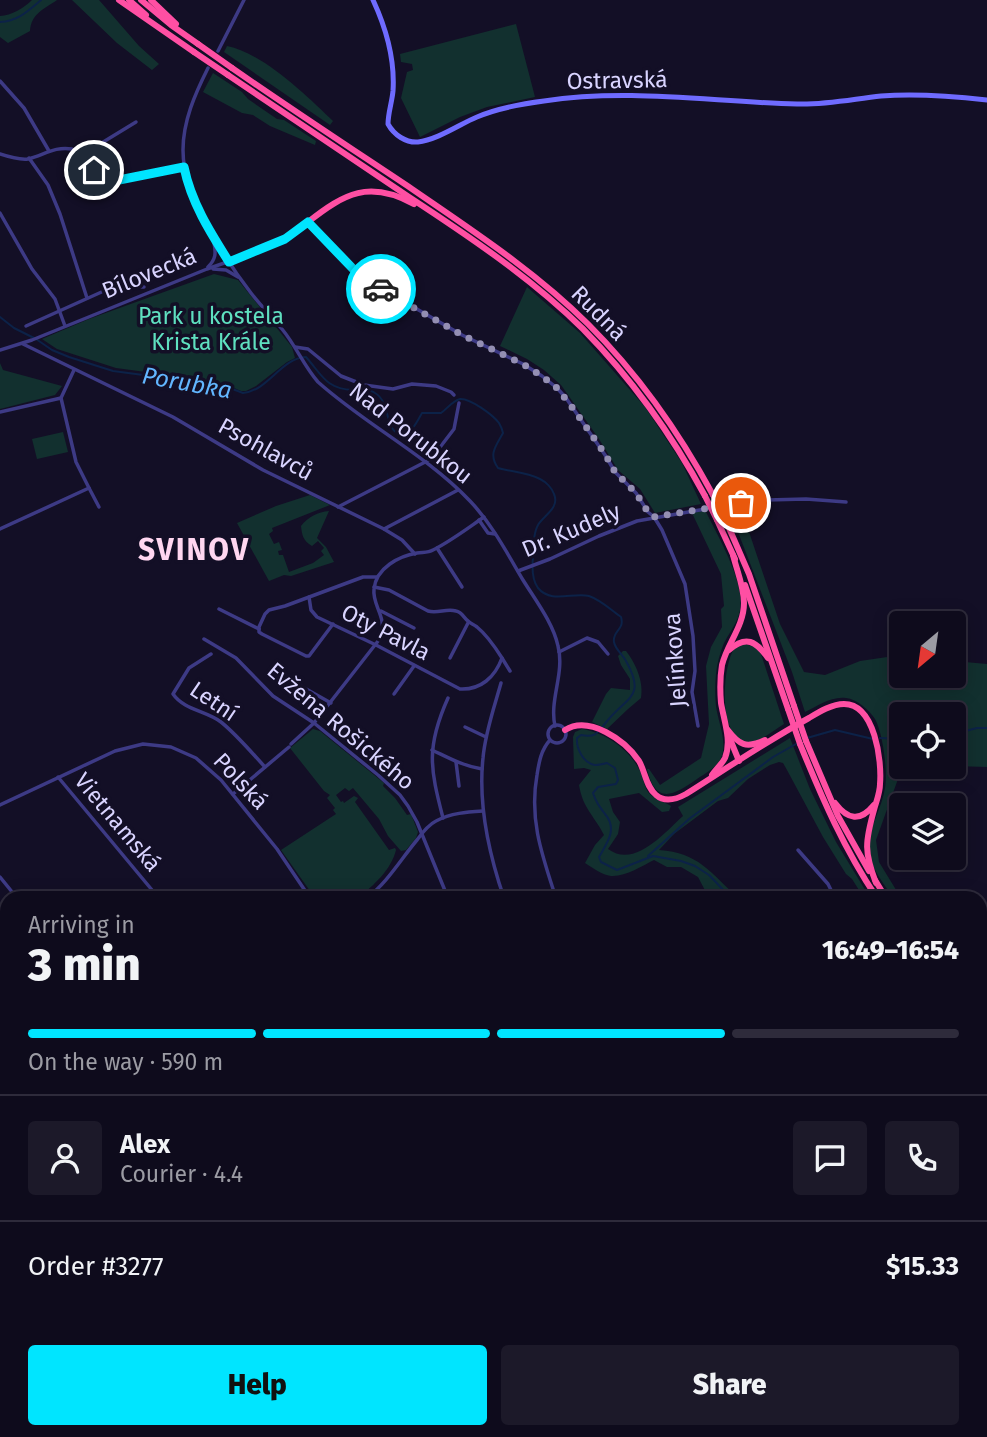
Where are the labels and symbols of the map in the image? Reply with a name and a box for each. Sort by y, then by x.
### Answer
street label: Ostravská [566,65,668,95]
pin [64,140,124,200]
street label: Bílovecká [98,241,200,305]
courier [346,254,416,324]
street label: Rudná [565,279,633,347]
park label: Park u kostela Krista Krále [138,302,284,356]
water label: Porubka [140,361,234,405]
street label: Nad Porubkou [344,376,478,490]
street label: Psohlavců [214,411,318,487]
pin [711,473,771,533]
street label: Dr. Kudely [518,496,625,563]
district label: SVINOV [138,532,250,568]
street label: Oty Pavla [337,598,435,666]
north arrow [889,611,966,688]
street label: Jelínkova [658,612,692,708]
street label: Evžena Rošického [262,656,420,796]
street label: Letní [185,675,243,727]
street label: Polská [208,747,274,815]
street label: Vietnamská [69,767,167,877]

